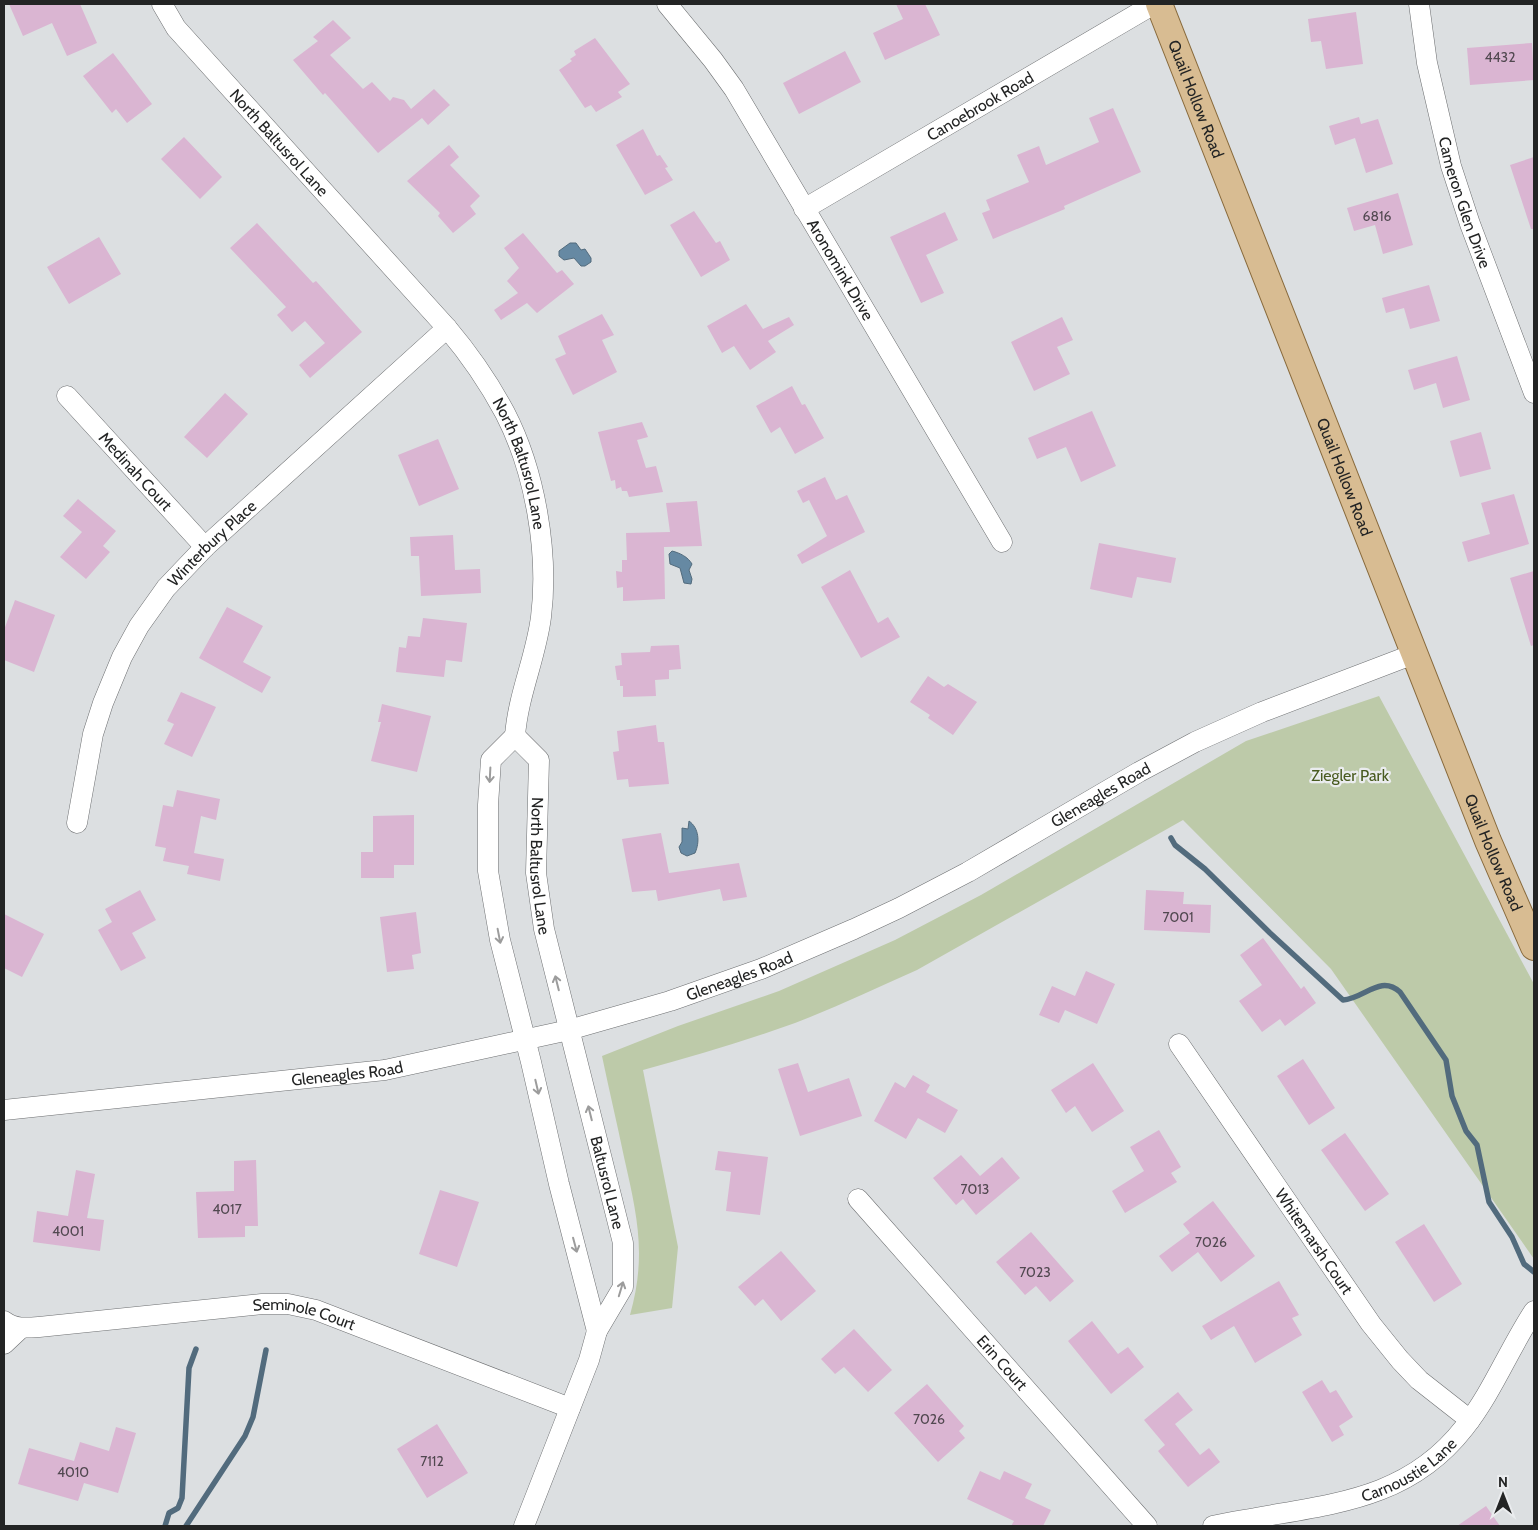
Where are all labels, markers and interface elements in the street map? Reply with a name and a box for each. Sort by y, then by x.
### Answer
street label: Quail Hollow Road [1165,37,1228,161]
house number: 4432 [1484,48,1516,66]
street label: Canoebrook Road [923,67,1037,145]
street label: North Baltusrol Lane [226,85,333,200]
street label: Cameron Glen Drive [1435,135,1495,271]
house number: 6816 [1363,207,1392,225]
street label: Aronomink Drive [803,215,878,324]
street label: North Baltusrol Lane [489,394,549,531]
street label: Quail Hollow Road [1313,415,1377,539]
street label: Medinah Court [95,428,177,515]
street label: Winterbury Place [163,496,260,590]
street label: Gleneagles Road [1047,758,1154,831]
park label: Ziegler Park [1311,766,1390,785]
one-way arrow [485,767,494,783]
street label: Quail Hollow Road [1461,791,1527,914]
street label: North Baltusrol Lane [526,797,555,937]
house number: 7001 [1162,908,1194,926]
one-way arrow [495,928,505,944]
street label: Gleneagles Road [683,947,795,1004]
one-way arrow [552,975,561,991]
street label: Gleneagles Road [290,1057,405,1089]
one-way arrow [533,1079,542,1095]
one-way arrow [585,1106,595,1122]
street label: Baltusrol Lane [587,1134,629,1231]
house number: 7013 [961,1180,989,1198]
street label: Whitemarsh Court [1271,1185,1357,1298]
house number: 4017 [212,1200,242,1218]
house number: 4001 [52,1222,84,1240]
house number: 7026 [1195,1233,1227,1251]
one-way arrow [571,1237,580,1253]
house number: 7023 [1019,1263,1051,1281]
one-way arrow [616,1281,626,1297]
street label: Seminole Court [252,1295,359,1334]
street label: Erin Court [973,1331,1032,1394]
house number: 7026 [913,1410,945,1428]
street label: Carnoustie Lane [1359,1434,1460,1505]
house number: 7112 [420,1452,444,1470]
house number: 4010 [57,1463,89,1481]
north arrow [1478,1470,1528,1520]
text: N [1498,1473,1508,1491]

